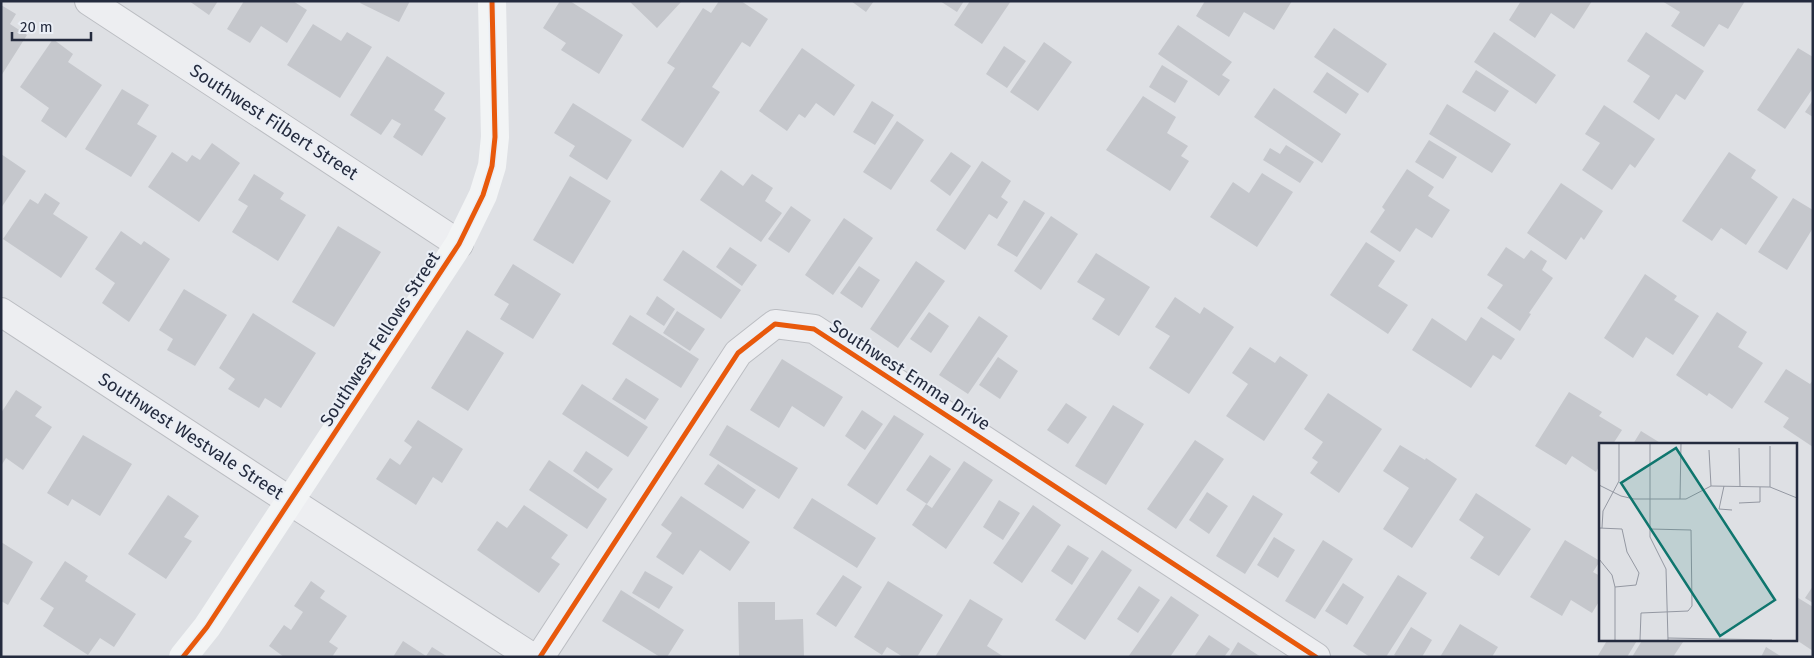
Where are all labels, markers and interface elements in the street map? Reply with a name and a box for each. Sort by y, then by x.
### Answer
scale bar [12,10,91,42]
text: 20 m [20,18,53,36]
street label: Southwest Filbert Street [186,59,363,185]
street label: Southwest Fellows Street [315,247,445,431]
street label: Southwest Emma Drive [825,315,995,435]
street label: Southwest Westvale Street [94,368,288,504]
inset map [1599,443,1796,640]

